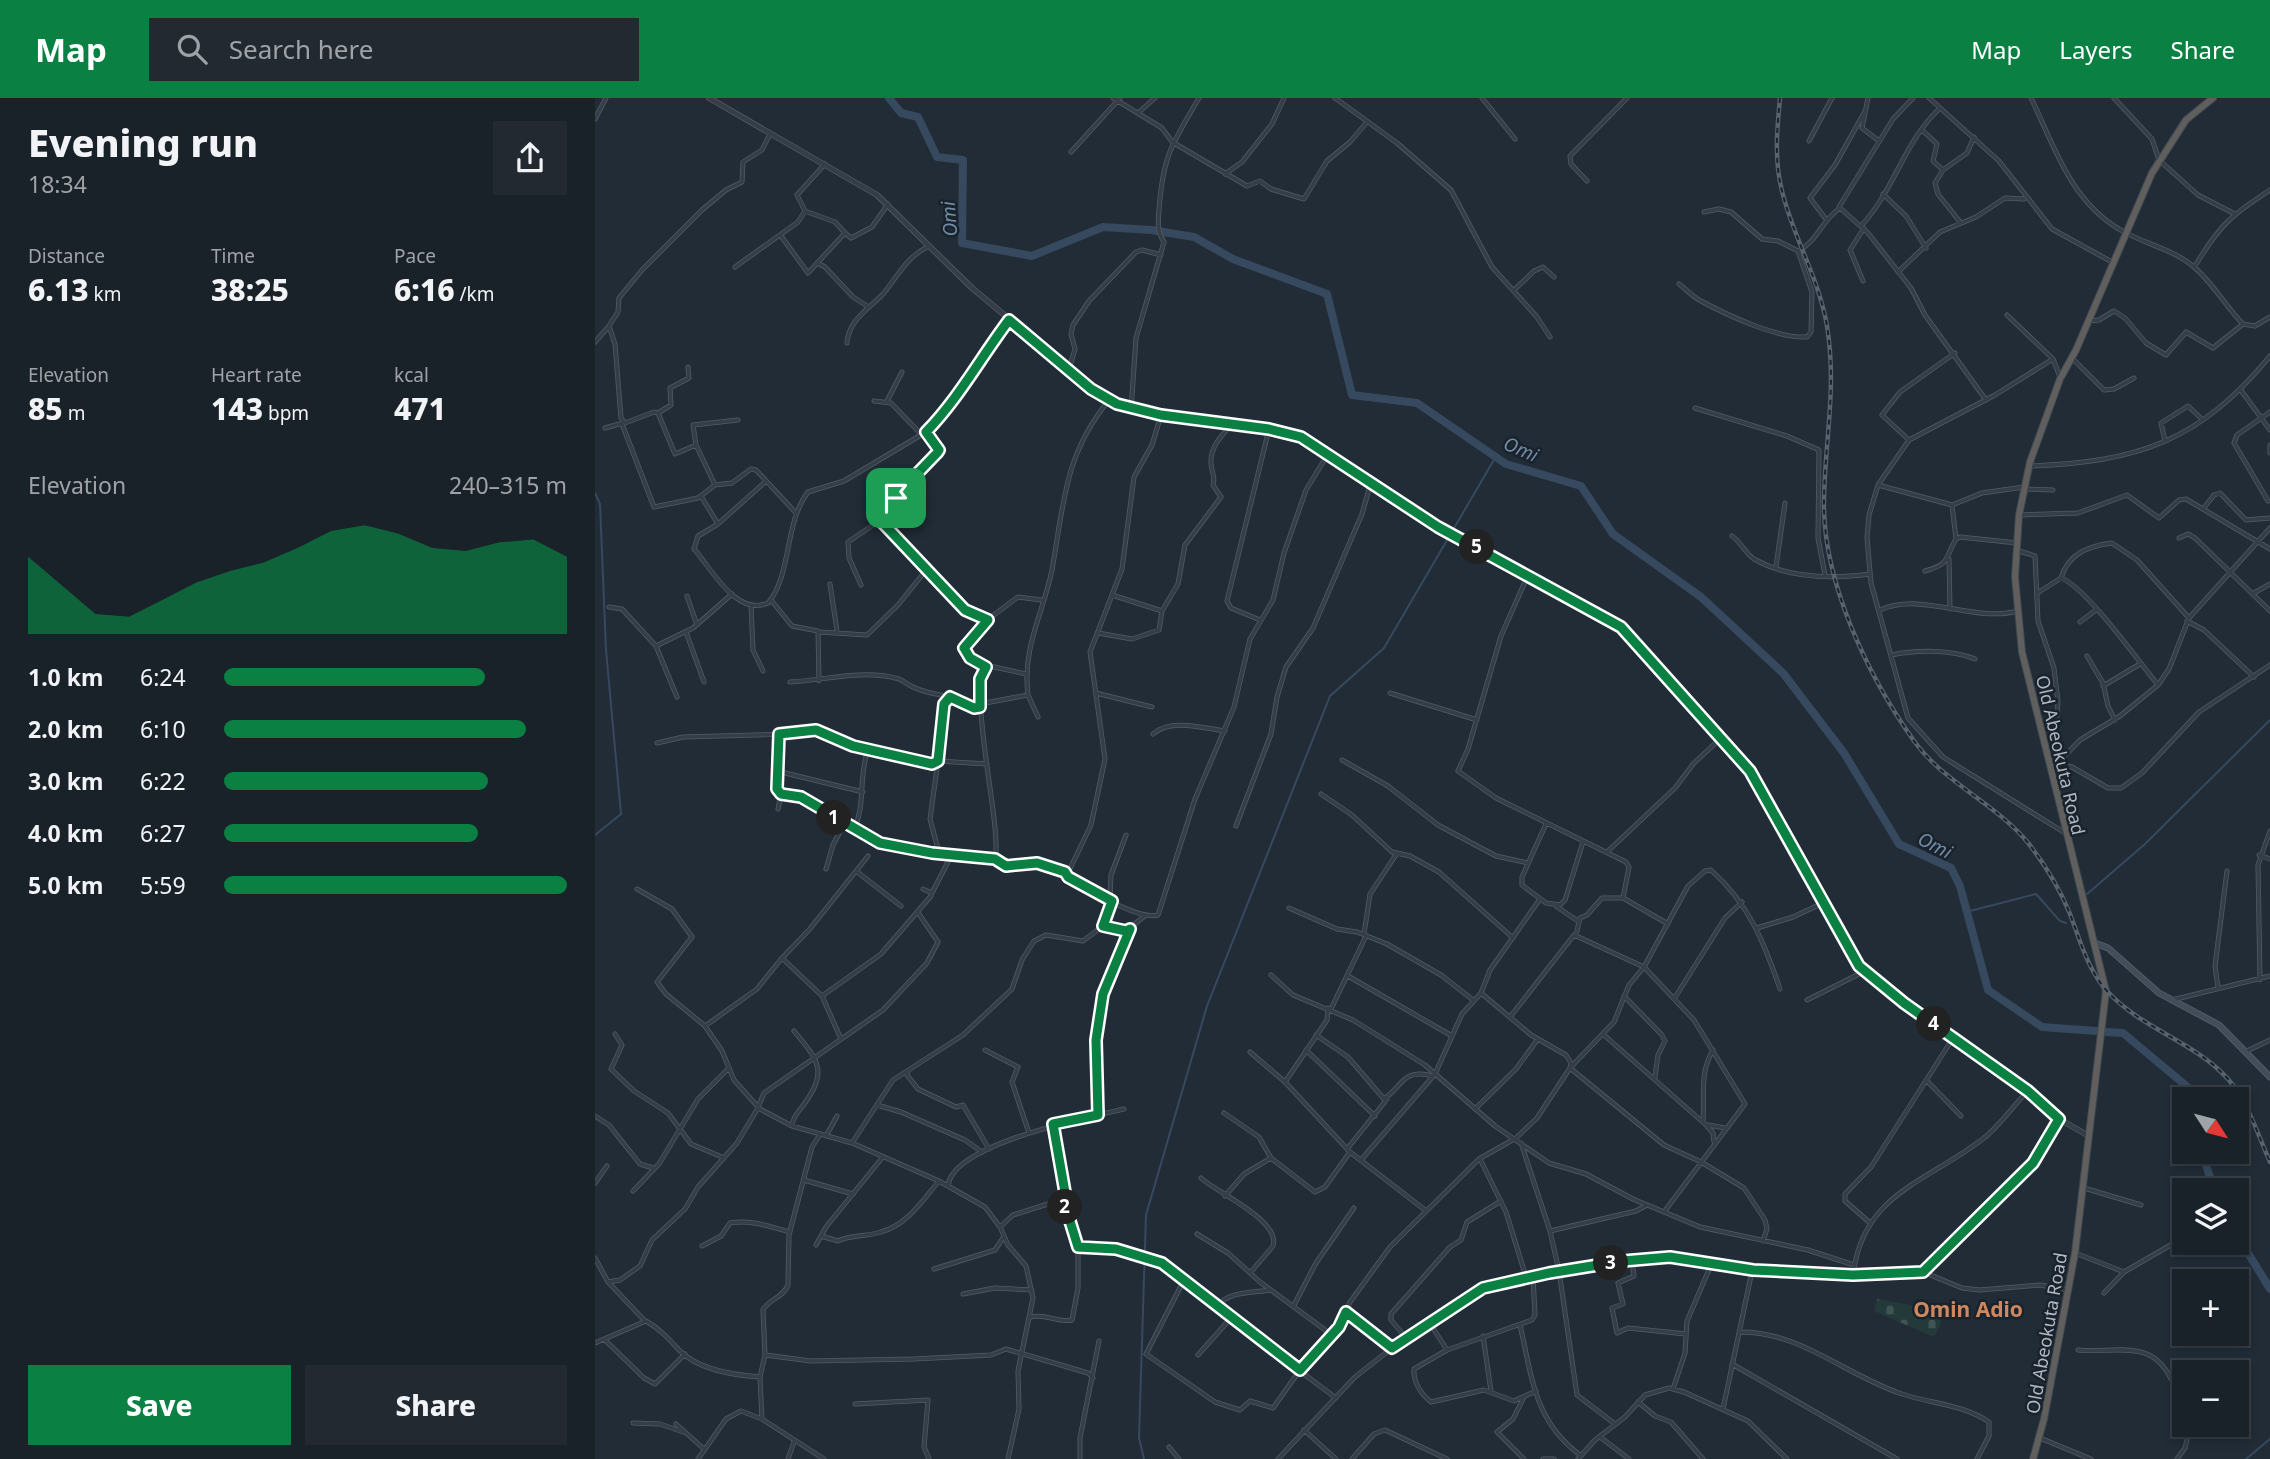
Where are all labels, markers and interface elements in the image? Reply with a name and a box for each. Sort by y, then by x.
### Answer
search box [149,18,639,81]
text: Map [35,27,107,72]
icon: search [173,30,211,68]
text: Search here [229,31,373,67]
text: Map [1971,33,2021,66]
text: Layers [2059,33,2133,66]
text: Share [2171,33,2235,66]
text: Evening run [28,116,258,168]
button: share [493,121,567,195]
text: 18:34 [28,168,87,200]
water label: Omi [935,199,963,237]
text: Distance [28,243,105,269]
text: Time [211,243,255,269]
text: Pace [394,243,436,269]
text: 6.13 [28,269,89,310]
text: 38:25 [211,269,289,310]
text: 6:16 [394,269,455,310]
text: km [89,281,121,307]
text: /km [455,281,495,307]
text: Elevation [28,362,109,388]
text: Heart rate [211,362,302,388]
text: kcal [394,362,429,388]
text: 85 [28,388,63,429]
text: 143 [211,388,263,429]
text: 471 [394,388,446,429]
text: m [63,400,85,426]
text: bpm [263,400,309,426]
water label: Omi [1500,430,1543,468]
pin [866,468,926,528]
text: Elevation [28,469,126,501]
text: 240–315 m [449,469,567,501]
icon: arrive [877,479,915,517]
pin: 5 [1459,530,1495,564]
text: 5 [1471,533,1482,559]
text: 1.0 km [28,661,103,693]
text: 6:24 [140,661,186,693]
street label: Old Abeokuta Road [2031,673,2091,837]
text: 2.0 km [28,713,103,745]
text: 6:10 [140,713,186,745]
text: 3.0 km [28,765,103,797]
text: 6:22 [140,765,186,797]
pin: 1 [817,800,851,836]
text: 1 [828,804,839,830]
text: 4.0 km [28,817,103,849]
text: 6:27 [140,817,186,849]
water label: Omi [1913,825,1958,865]
text: 5.0 km [28,869,103,901]
text: 5:59 [140,869,186,901]
pin: 4 [1917,1006,1951,1042]
text: 4 [1928,1010,1939,1036]
north arrow [2172,1087,2249,1164]
map controls [2172,1087,2249,1437]
button: layers [2172,1178,2249,1255]
pin: 2 [1047,1190,1083,1224]
text: 2 [1059,1193,1070,1219]
pin: 3 [1593,1246,1629,1280]
text: 3 [1605,1249,1616,1275]
street label: Old Abeokuta Road [2020,1250,2072,1416]
button: + [2172,1269,2249,1346]
district label: Omin Adio [1913,1295,2023,1323]
button: − [2172,1360,2249,1437]
button: Save [28,1365,291,1445]
button: Share [305,1365,567,1445]

